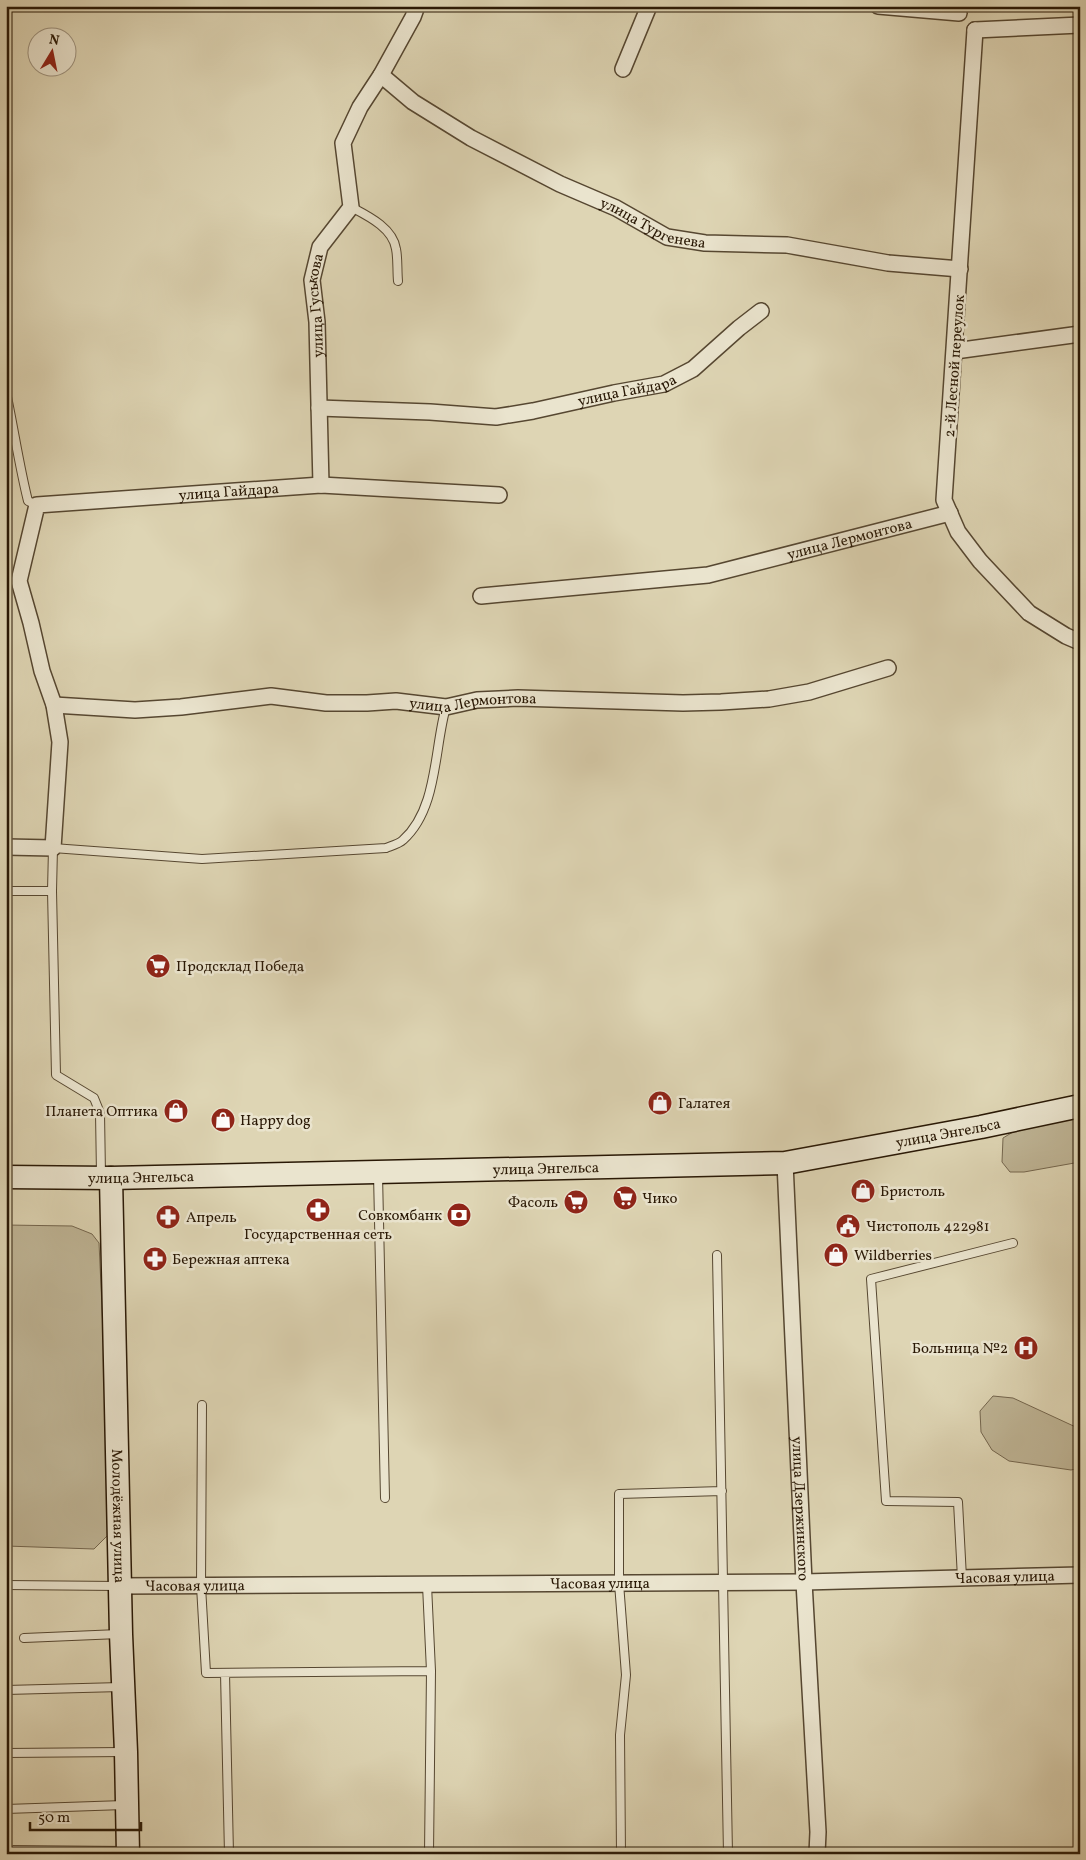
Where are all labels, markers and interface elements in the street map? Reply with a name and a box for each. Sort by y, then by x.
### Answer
north arrow [28,28,78,78]
text: N [47,30,61,51]
street label: улица Тургенева [596,193,707,255]
street label: улица Гуськова [302,251,330,358]
street label: 2-й Лесной переулок [940,294,971,438]
street label: улица Гайдара [576,370,681,413]
street label: улица Гайдара [178,479,280,507]
street label: улица Лермонтова [785,514,915,566]
street label: улица Лермонтова [408,689,537,719]
supermarket icon: Продсклад Победа [145,953,171,979]
place label: Продсклад Победа [176,957,304,978]
shop icon: Галатея [647,1090,673,1116]
place label: Галатея [678,1094,731,1115]
shop icon: Планета Оптика [163,1098,189,1124]
place label: Планета Оптика [45,1102,158,1123]
shop icon: Happy dog [210,1107,236,1133]
place label: Happy dog [240,1111,311,1132]
street label: улица Энгельса [894,1114,1003,1154]
street label: улица Энгельса [492,1158,599,1182]
street label: улица Энгельса [88,1167,194,1190]
shop icon: Бристоль [850,1178,876,1204]
place label: Бристоль [880,1182,945,1203]
supermarket icon: Чико [612,1185,638,1211]
supermarket icon: Фасоль [563,1189,589,1215]
place label: Чико [642,1189,677,1210]
place label: Фасоль [508,1193,558,1214]
pharmacy icon: Государственная сеть [305,1197,331,1223]
bank icon: Совкомбанк [446,1202,472,1228]
pharmacy icon: Апрель [155,1204,181,1230]
place label: Совкомбанк [358,1206,442,1227]
place label: Апрель [186,1208,237,1229]
public building icon: Чистополь 422981 [835,1213,861,1239]
place label: Чистополь 422981 [866,1217,990,1238]
place label: Государственная сеть [244,1225,392,1246]
shop icon: Wildberries [823,1242,849,1268]
pharmacy icon: Бережная аптека [142,1246,168,1272]
place label: Wildberries [854,1246,932,1267]
place label: Бережная аптека [172,1250,290,1271]
hospital icon: Больница №2 [1013,1335,1039,1361]
place label: Больница №2 [912,1339,1008,1360]
street label: улица Дзержинского [785,1436,813,1581]
street label: Молодёжная улица [105,1449,129,1583]
street label: Часовая улица [955,1567,1055,1590]
street label: Часовая улица [550,1574,650,1595]
street label: Часовая улица [145,1576,245,1598]
scale bar [30,1800,141,1832]
text: 50 m [38,1808,70,1829]

